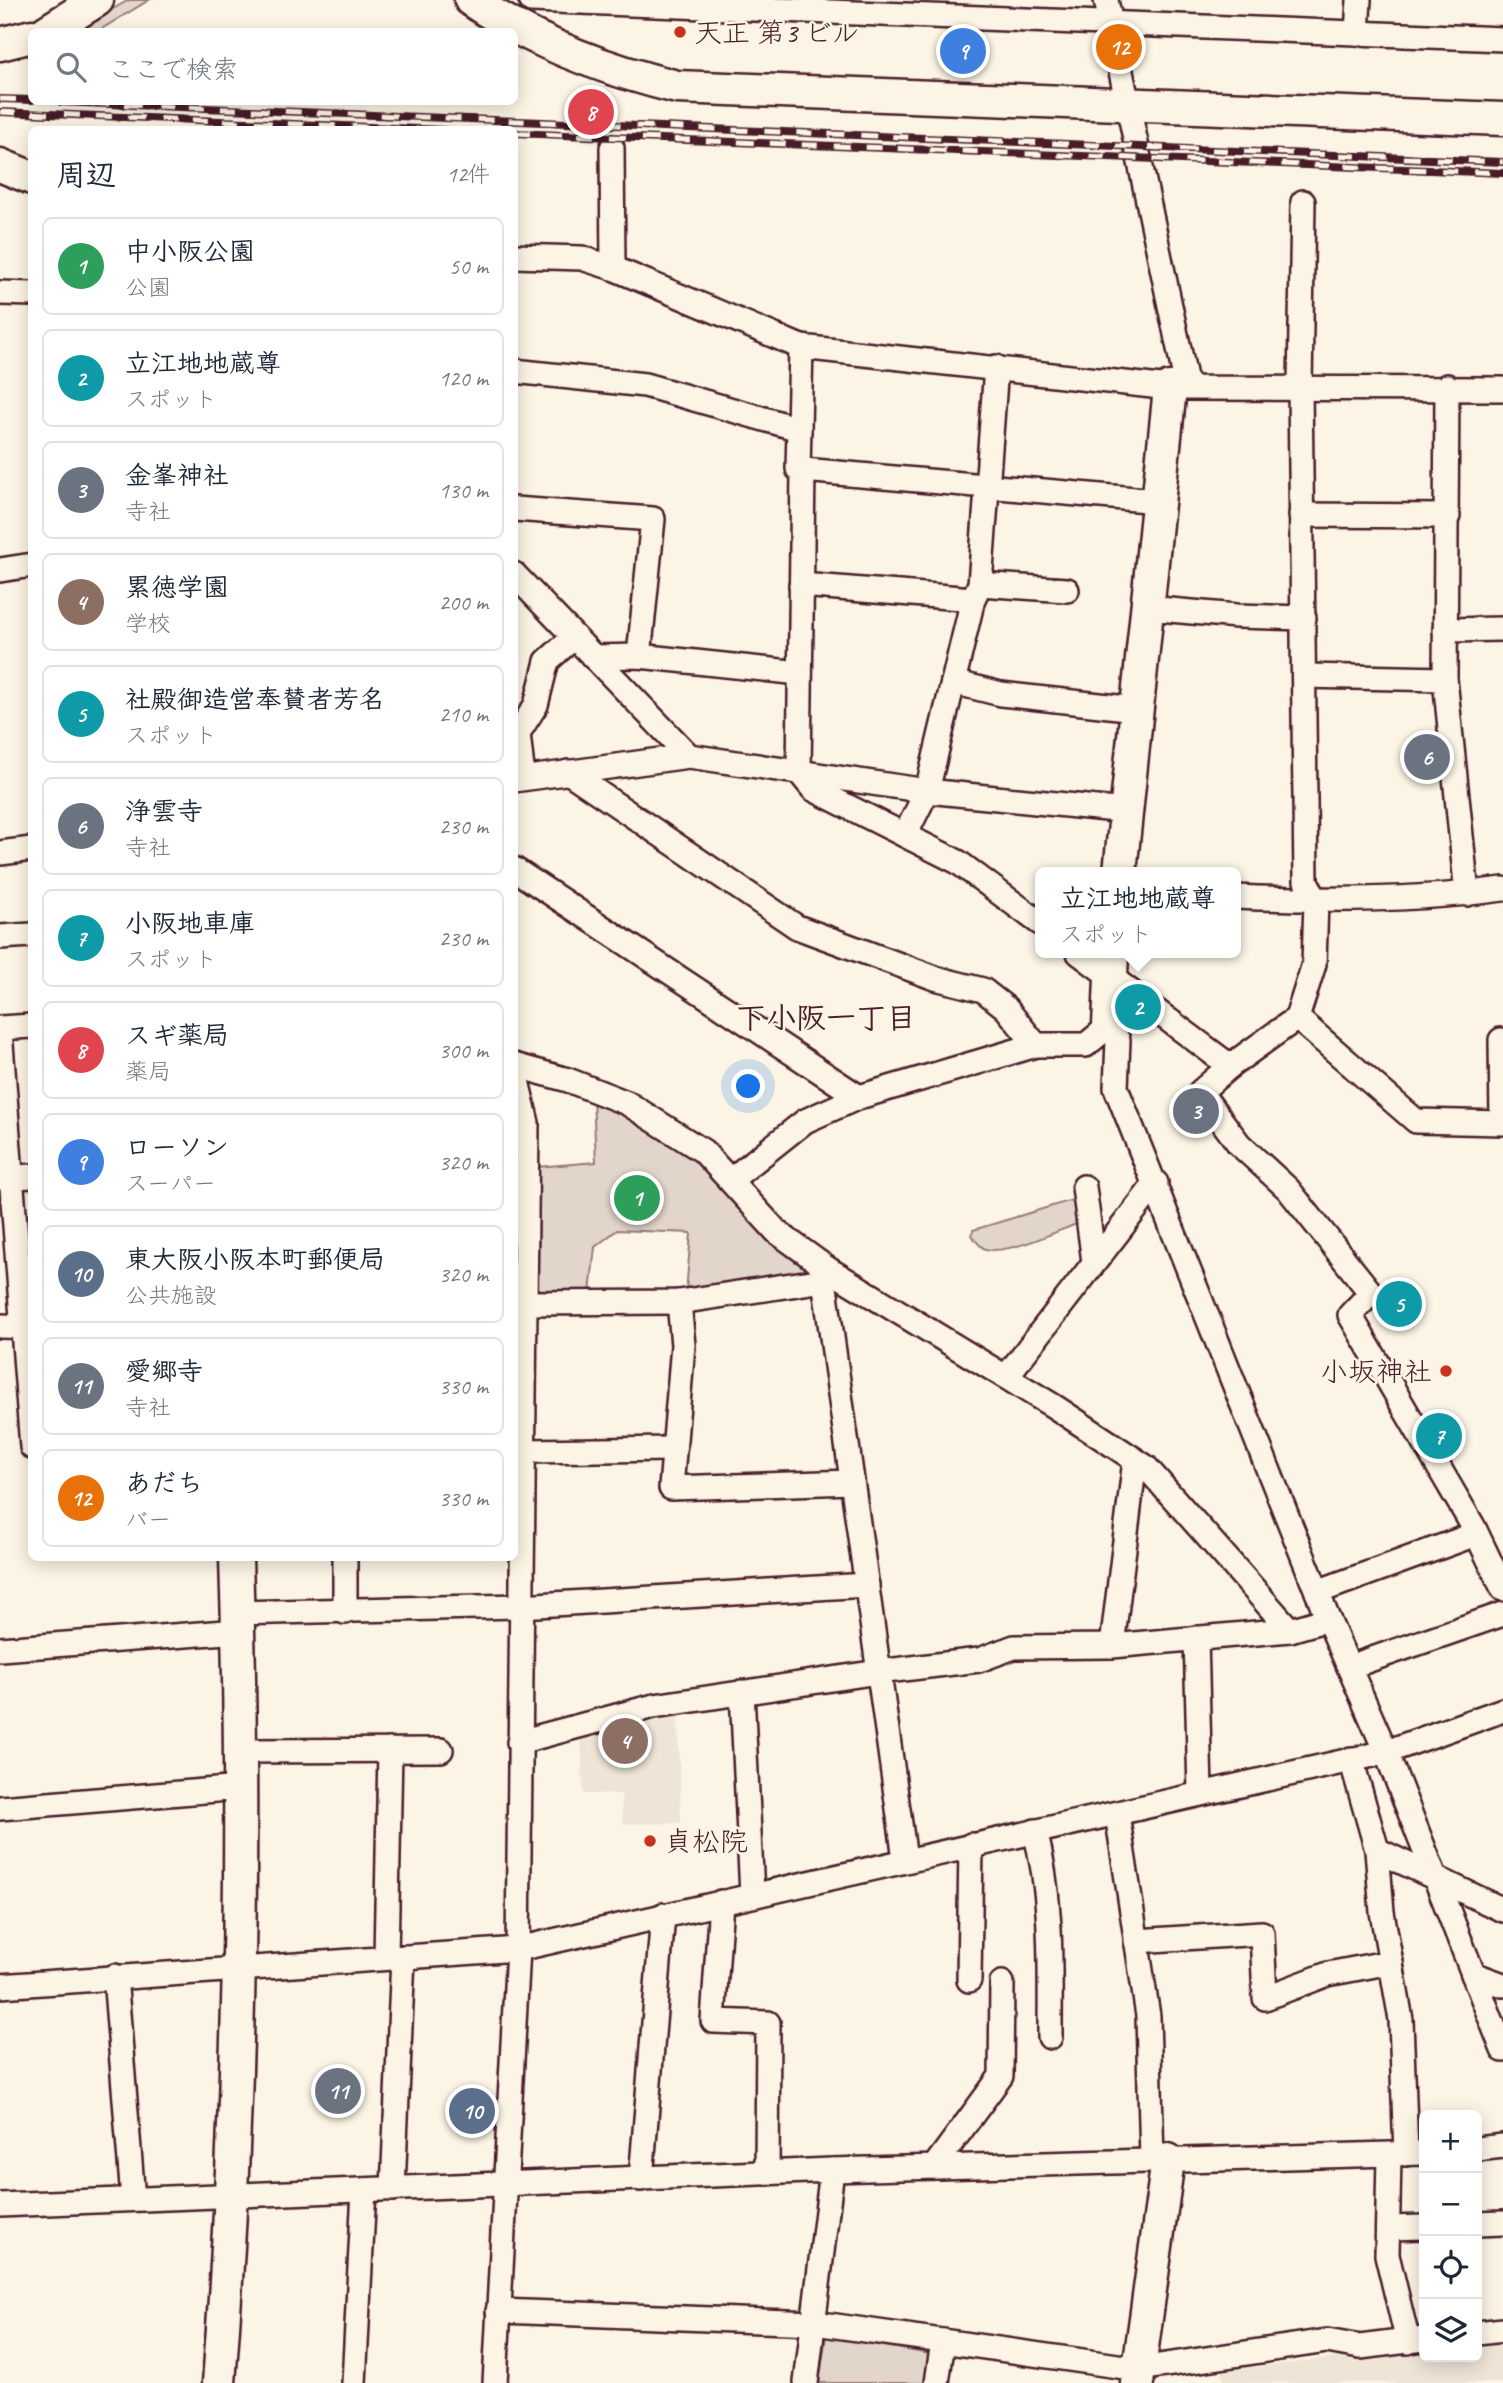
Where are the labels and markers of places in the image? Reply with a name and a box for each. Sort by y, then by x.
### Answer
place label: 天正 第3 ビル [694,15,860,50]
pin: 12 [1096,21,1142,73]
marker: 天正 第3 ビル [672,24,688,40]
pin: 9 [940,25,986,77]
pin: 8 [568,86,614,138]
pin: 6 [1404,731,1450,783]
pin: 2 [1115,981,1161,1033]
pin: 3 [1173,1085,1219,1137]
pin: 1 [614,1172,660,1224]
pin: 5 [1376,1278,1422,1330]
place label: 小坂神社 [1320,1354,1432,1389]
marker: 小坂神社 [1438,1363,1454,1379]
pin: 7 [1416,1410,1462,1462]
pin: 4 [602,1715,648,1767]
place label: 貞松院 [664,1824,748,1859]
marker: 貞松院 [642,1833,658,1849]
pin: 11 [315,2065,361,2117]
pin: 10 [449,2085,495,2137]

